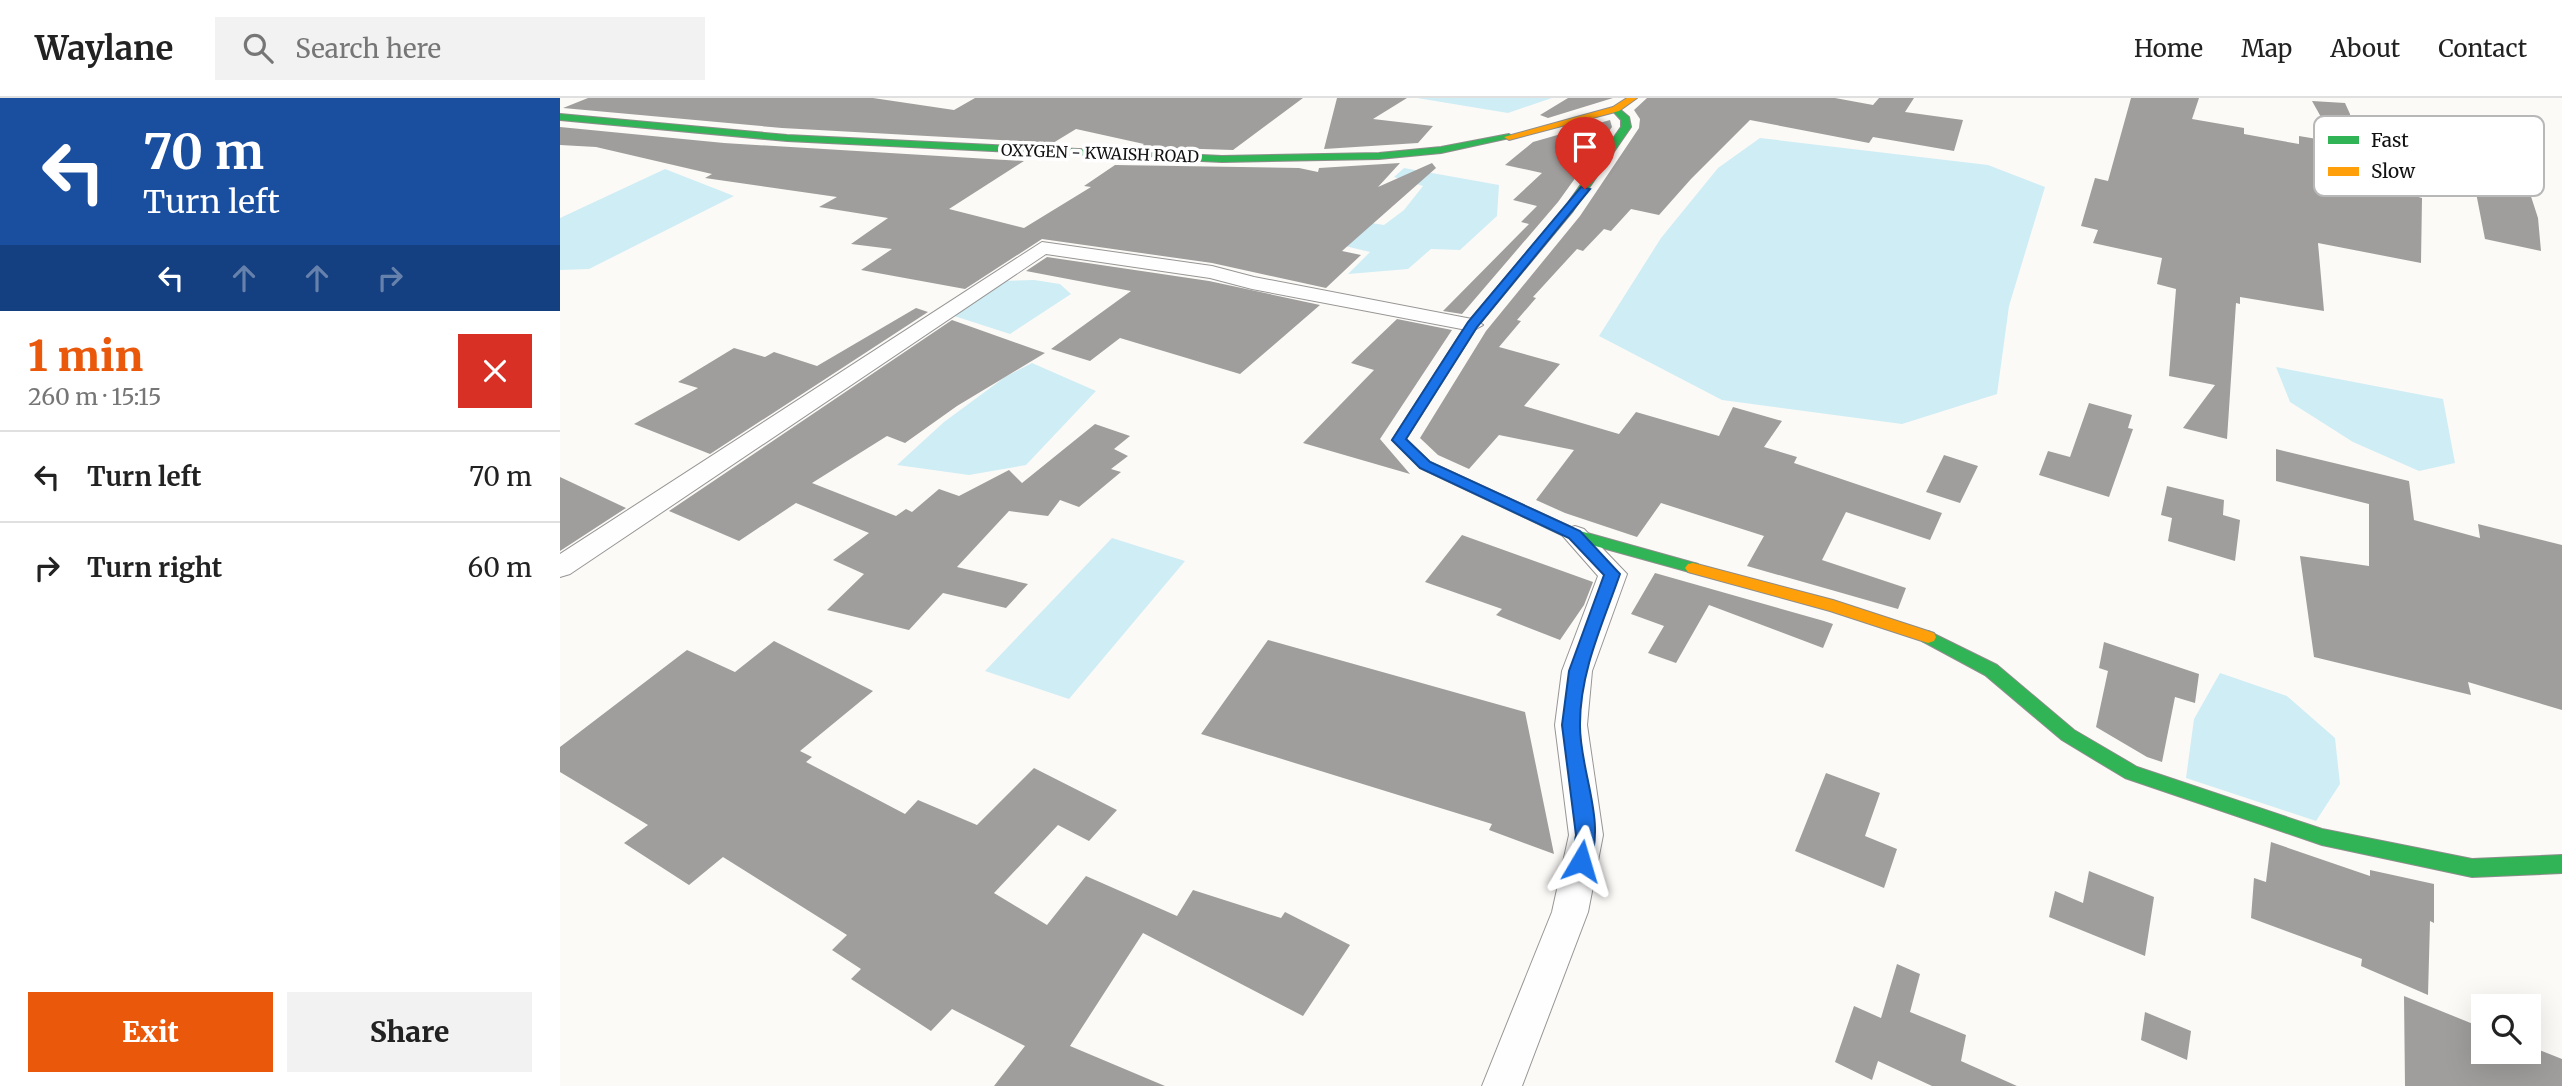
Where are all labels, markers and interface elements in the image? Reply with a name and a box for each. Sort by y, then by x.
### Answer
search box [215,17,705,80]
text: Waylane [35,28,173,69]
icon: search [239,29,277,67]
text: Search here [295,32,441,65]
text: Home [2134,33,2203,64]
text: Map [2241,33,2292,64]
text: About [2330,33,2400,64]
text: Contact [2438,33,2527,64]
legend [2314,116,2544,196]
pin [1555,117,1615,189]
text: 70 m [143,121,264,182]
icon: left [28,126,119,217]
icon: arrive [1566,128,1604,166]
text: Fast [2371,128,2409,152]
street label: OXYGEN - KWAISH ROAD [1001,140,1199,166]
text: Slow [2371,159,2416,183]
text: Turn left [143,182,280,222]
icon: left [152,259,190,297]
icon: ahead [225,259,263,297]
icon: ahead [298,259,336,297]
icon: right [371,259,409,297]
text: 1 min [28,330,143,382]
button: close [458,334,532,408]
text: 260 m · 15:15 [28,382,161,411]
icon: left [28,458,66,496]
text: Turn left [87,460,201,493]
text: 70 m [469,460,532,493]
icon: right [28,549,66,587]
text: Turn right [87,551,222,584]
text: 60 m [468,551,532,584]
position arrow [1544,824,1618,898]
button: Exit [28,992,273,1072]
button: Share [287,992,532,1072]
map controls [2471,994,2541,1064]
button: search [2471,994,2541,1064]

